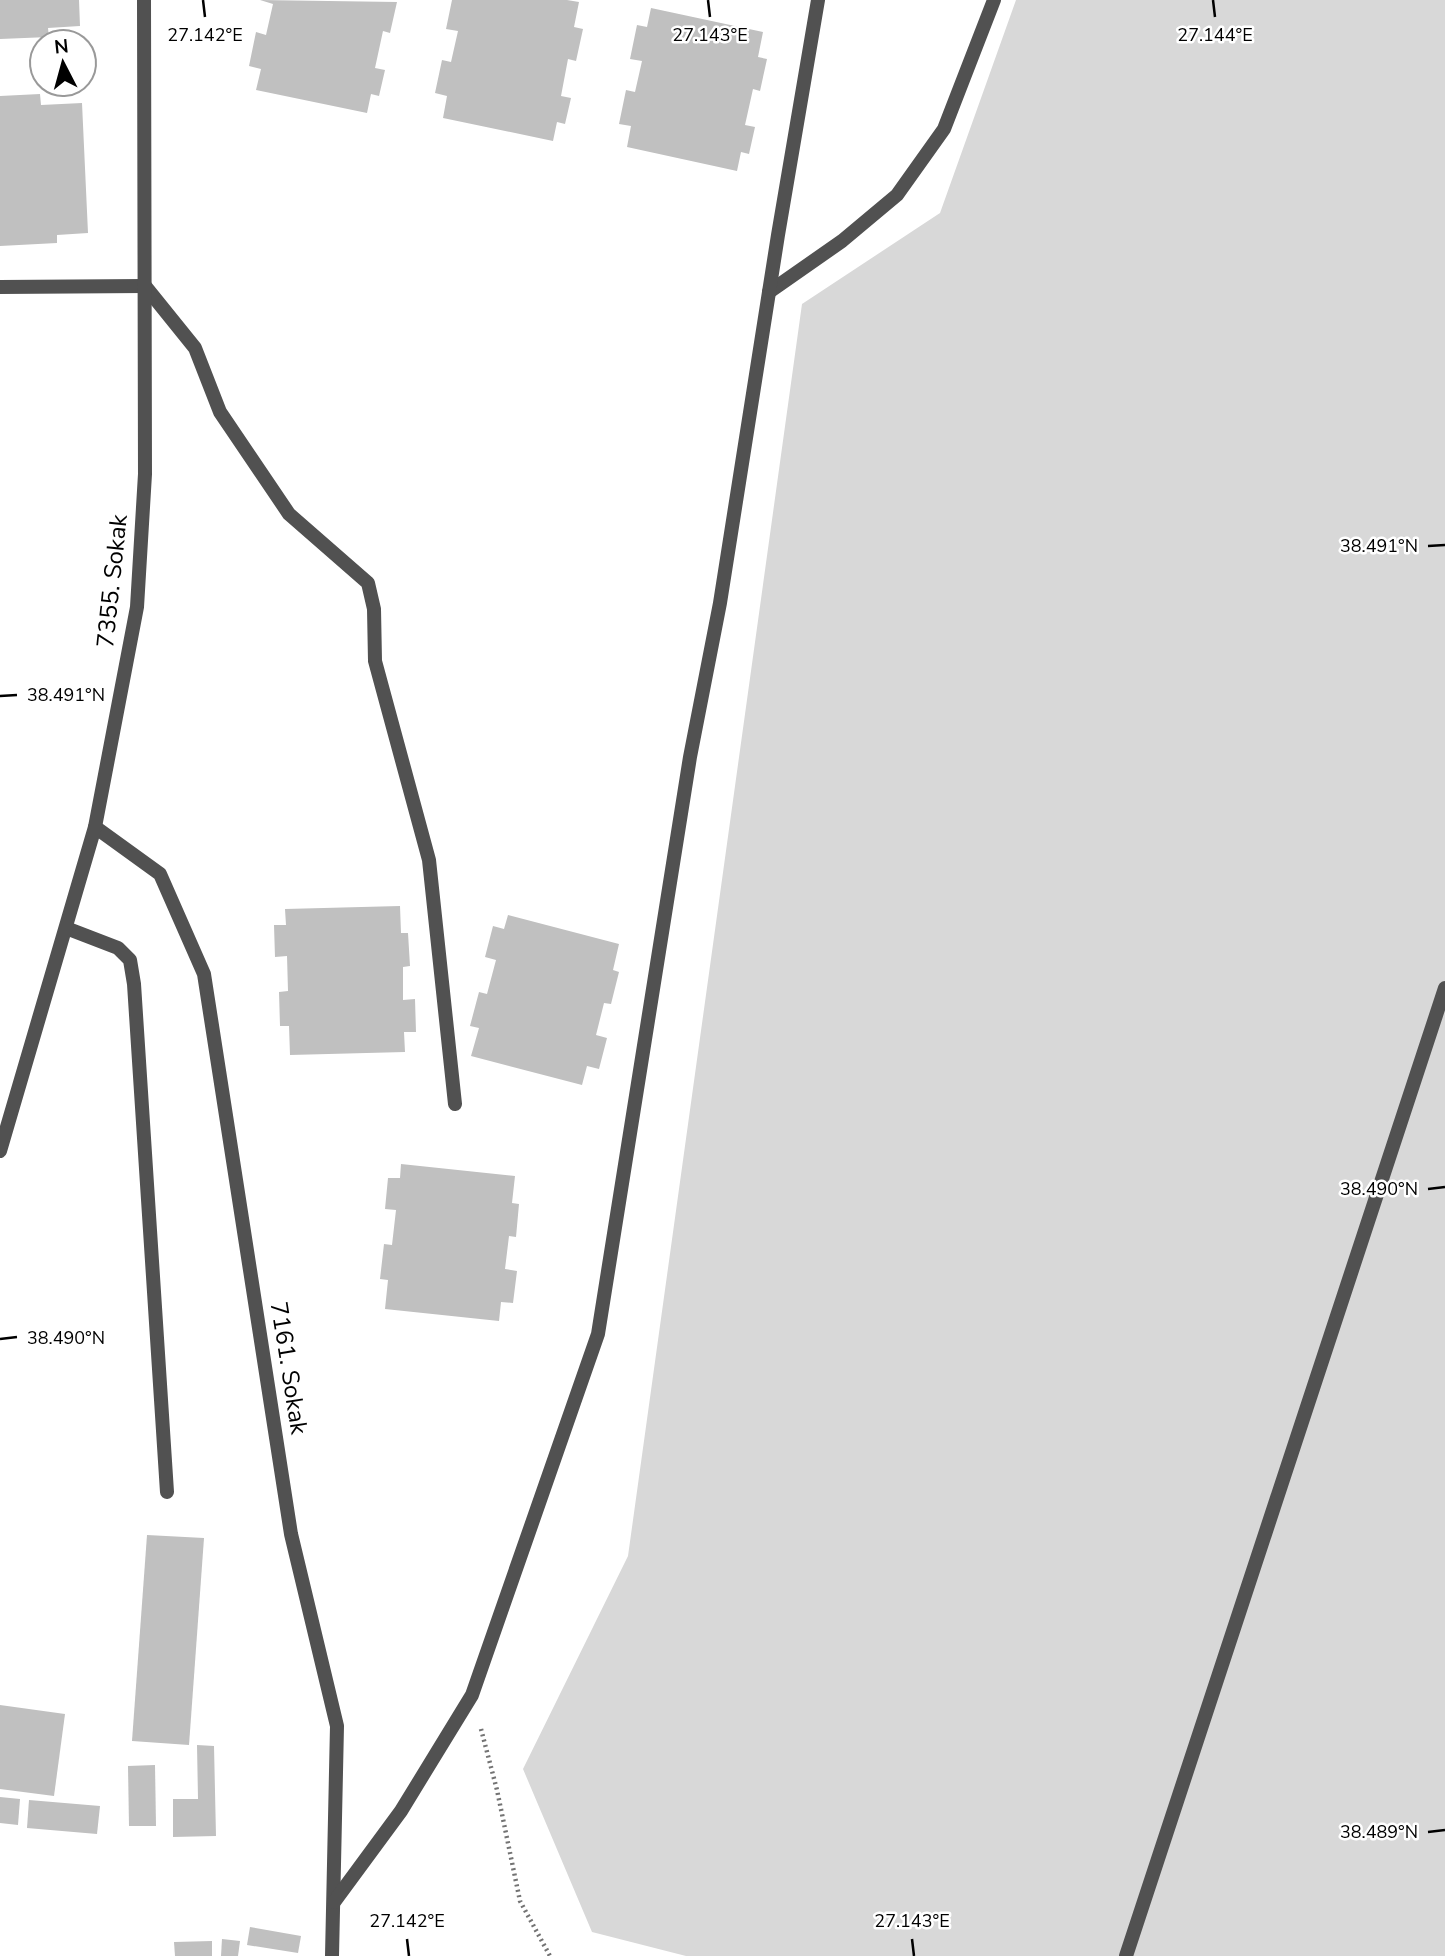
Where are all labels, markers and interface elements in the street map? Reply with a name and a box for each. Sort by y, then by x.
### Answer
text: 27.142°E [167,23,243,47]
text: 27.143°E [672,23,748,47]
text: 27.144°E [1177,23,1253,47]
north arrow [28,28,98,98]
text: N [53,33,70,61]
street label: 7355. Sokak [89,512,135,649]
text: 38.491°N [1340,534,1418,558]
text: 38.491°N [27,683,105,707]
text: 38.490°N [1340,1177,1418,1201]
street label: 7161. Sokak [263,1299,315,1438]
text: 38.490°N [27,1326,105,1350]
text: 38.489°N [1340,1820,1418,1844]
text: 27.142°E [369,1909,445,1933]
text: 27.143°E [874,1909,950,1933]

